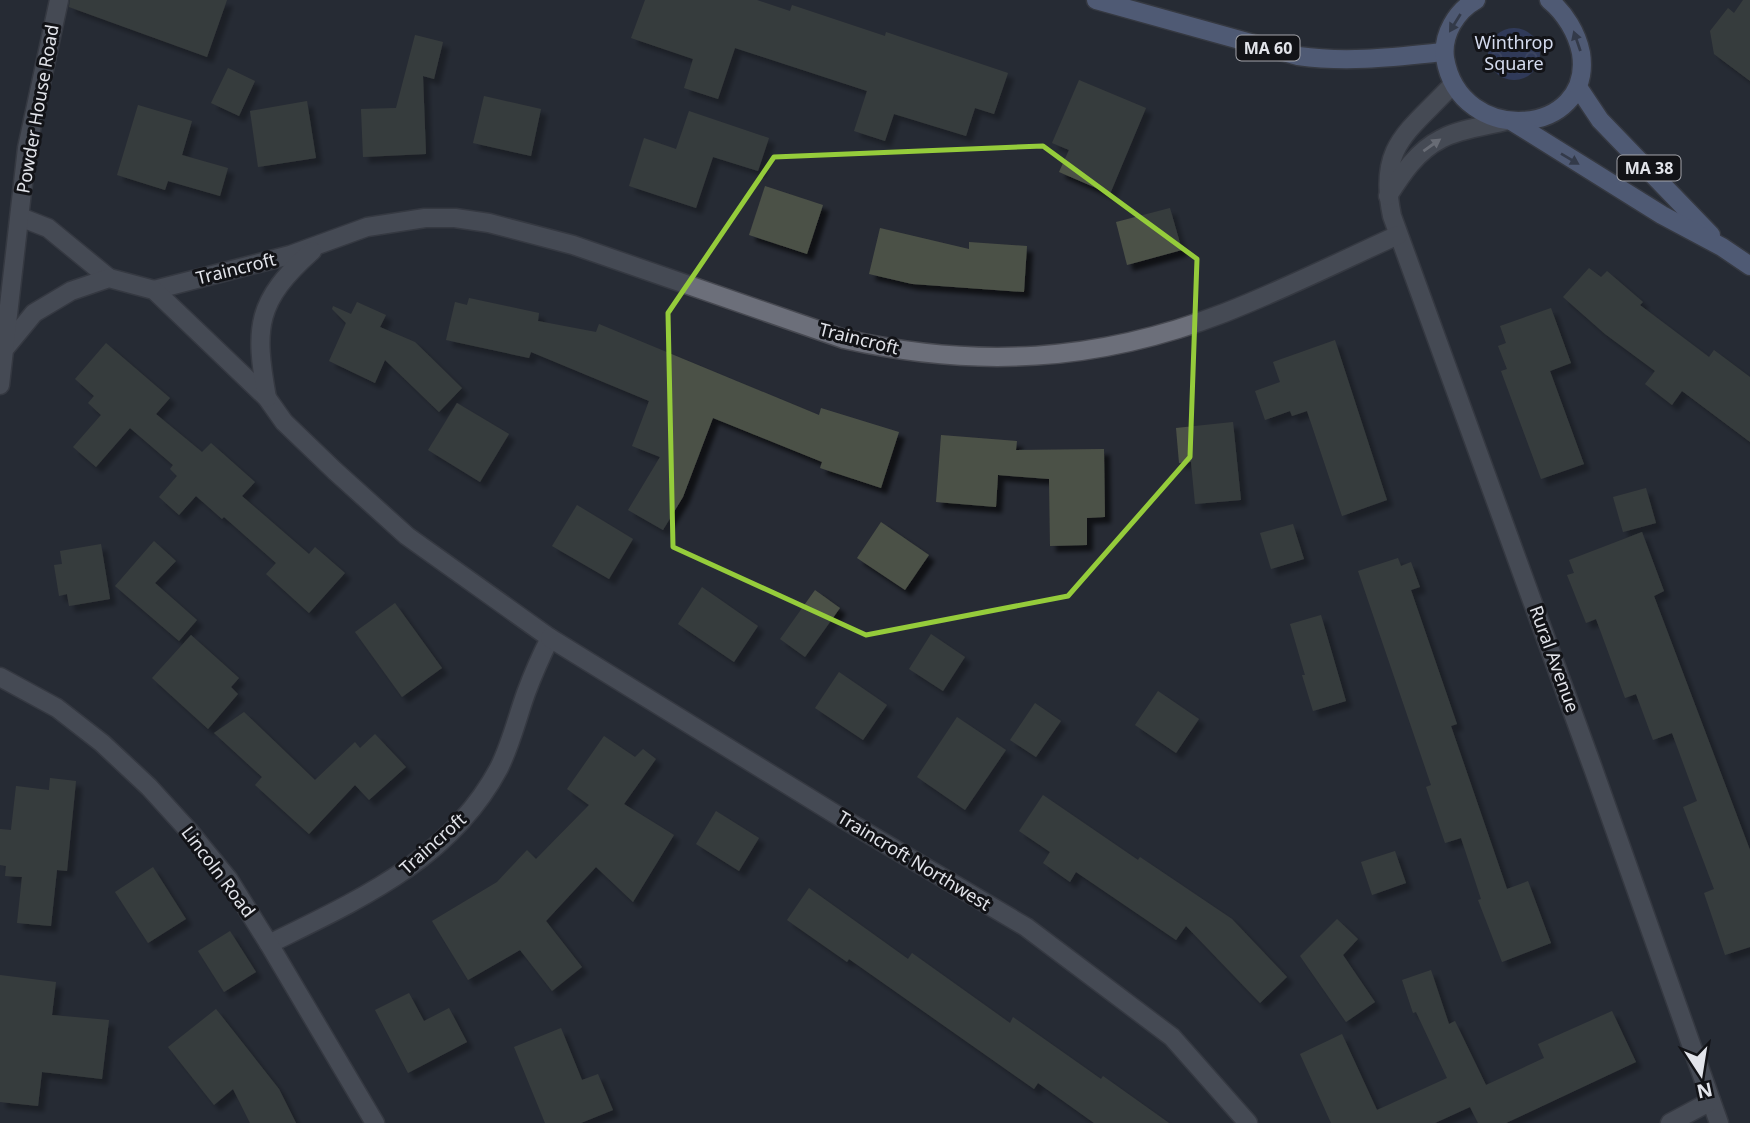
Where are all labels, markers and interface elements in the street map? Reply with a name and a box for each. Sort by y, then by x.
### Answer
one-way arrow [1448,13,1461,32]
street label: Powder House Road [10,23,64,195]
park label: Winthrop Square [1474,30,1554,75]
one-way arrow [1571,31,1582,52]
road number: MA 60 [1236,36,1300,60]
one-way arrow [1423,138,1441,152]
one-way arrow [1561,153,1580,165]
road number: MA 38 [1618,156,1680,180]
street label: Traincroft [193,246,279,290]
street label: Traincroft [817,317,902,360]
street label: Rural Avenue [1525,602,1585,715]
street label: Traincroft Northwest [833,805,996,916]
street label: Traincroft [394,807,471,879]
street label: Lincoln Road [177,821,261,922]
north arrow [1666,1039,1736,1109]
text: N [1694,1076,1715,1105]

